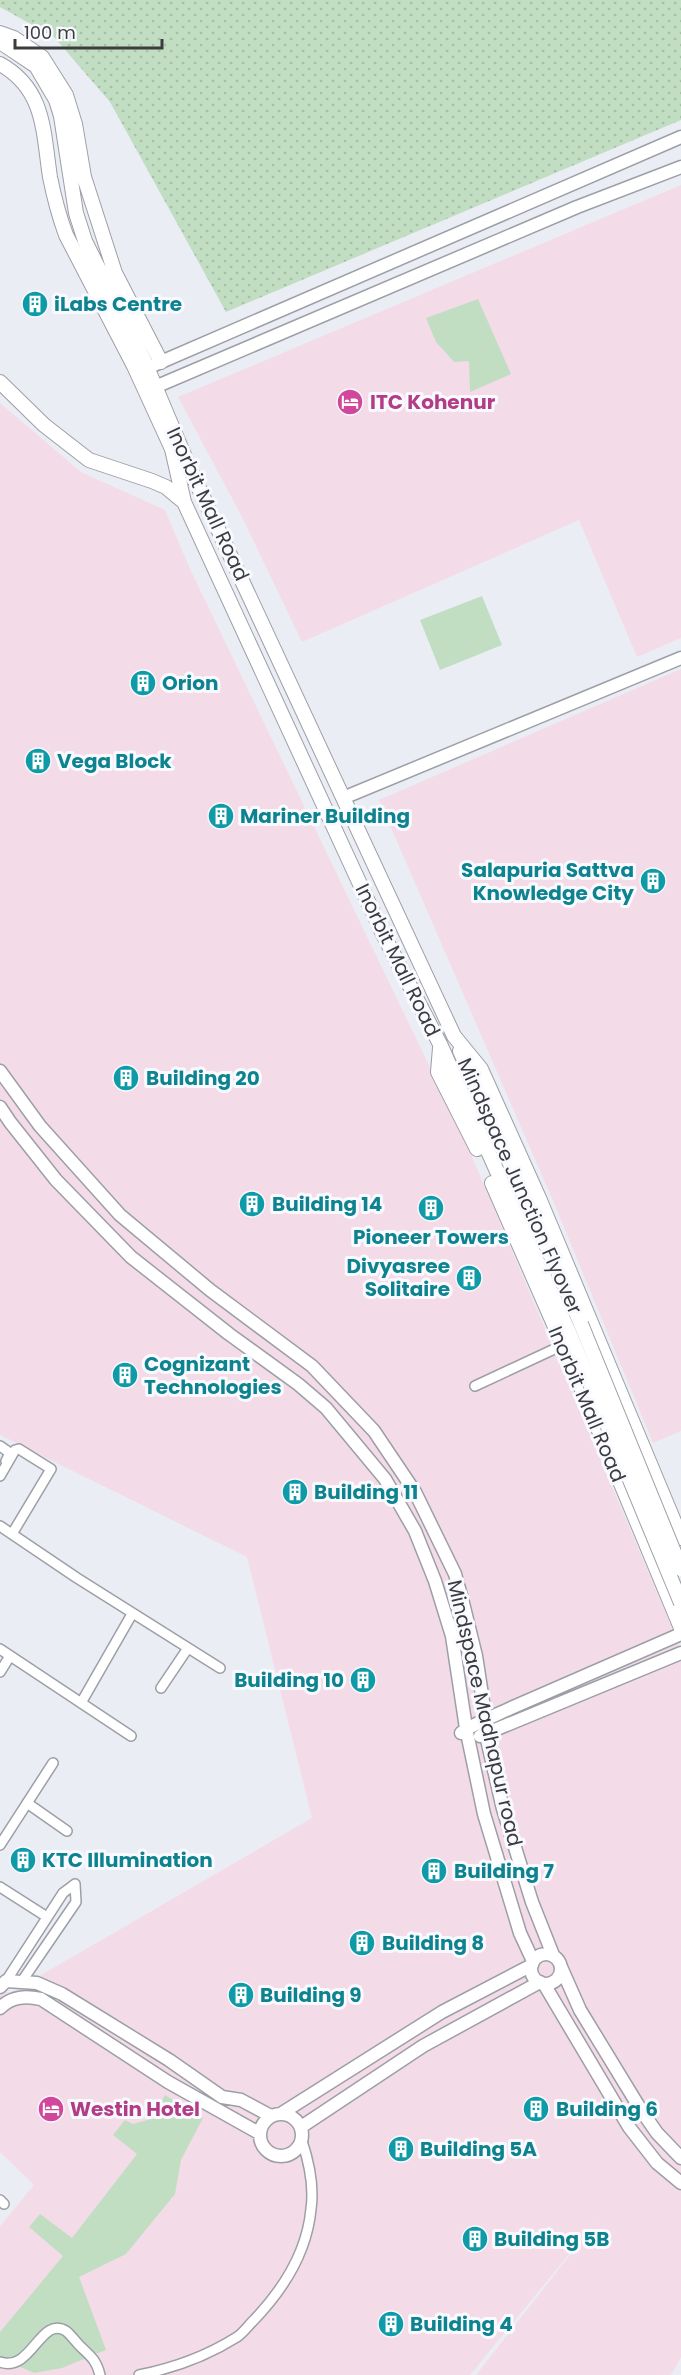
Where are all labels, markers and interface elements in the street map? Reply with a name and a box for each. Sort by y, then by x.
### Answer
scale bar [15,12,162,50]
text: 100 m [24,20,76,45]
building icon: iLabs Centre [20,289,50,319]
place label: iLabs Centre [54,290,182,318]
hotel icon: ITC Kohenur [335,387,365,417]
place label: ITC Kohenur [370,388,496,416]
street label: Inorbit Mall Road [160,422,256,586]
building icon: Orion [128,668,158,698]
place label: Orion [162,669,218,697]
building icon: Vega Block [23,746,53,776]
place label: Vega Block [57,747,172,775]
building icon: Mariner Building [206,801,236,831]
place label: Mariner Building [240,802,410,830]
place label: Salapuria Sattva Knowledge City [461,856,634,907]
building icon: Salapuria Sattva Knowledge City [638,866,668,896]
street label: Inorbit Mall Road [349,879,447,1041]
street label: Mindspace Junction Flyover [451,1054,589,1318]
building icon: Building 20 [111,1063,141,1093]
place label: Building 20 [146,1064,260,1092]
building icon: Building 14 [237,1189,267,1219]
place label: Building 14 [272,1190,382,1218]
building icon: Pioneer Towers [416,1193,446,1223]
place label: Pioneer Towers [353,1223,509,1251]
place label: Divyasree Solitaire [346,1252,450,1303]
building icon: Divyasree Solitaire [454,1263,484,1293]
street label: Inorbit Mall Road [541,1322,633,1486]
place label: Cognizant Technologies [144,1350,282,1401]
building icon: Cognizant Technologies [110,1360,140,1390]
building icon: Building 11 [280,1477,310,1507]
place label: Building 11 [314,1478,418,1506]
street label: Mindspace Madhapur road [441,1577,529,1849]
building icon: Building 10 [348,1665,378,1695]
place label: Building 10 [234,1666,344,1694]
building icon: KTC Illumination [8,1845,38,1875]
place label: KTC Illumination [42,1846,213,1874]
building icon: Building 7 [419,1856,449,1886]
place label: Building 7 [454,1857,554,1885]
building icon: Building 8 [347,1928,377,1958]
place label: Building 8 [382,1929,484,1957]
building icon: Building 9 [226,1980,256,2010]
place label: Building 9 [260,1981,362,2009]
hotel icon: Westin Hotel [36,2094,66,2124]
building icon: Building 6 [521,2094,551,2124]
place label: Westin Hotel [70,2095,200,2123]
place label: Building 6 [556,2095,658,2123]
building icon: Building 5A [386,2134,416,2164]
place label: Building 5A [420,2135,537,2163]
building icon: Building 5B [460,2224,490,2254]
place label: Building 5B [494,2225,609,2253]
building icon: Building 4 [376,2309,406,2339]
place label: Building 4 [410,2310,513,2338]

